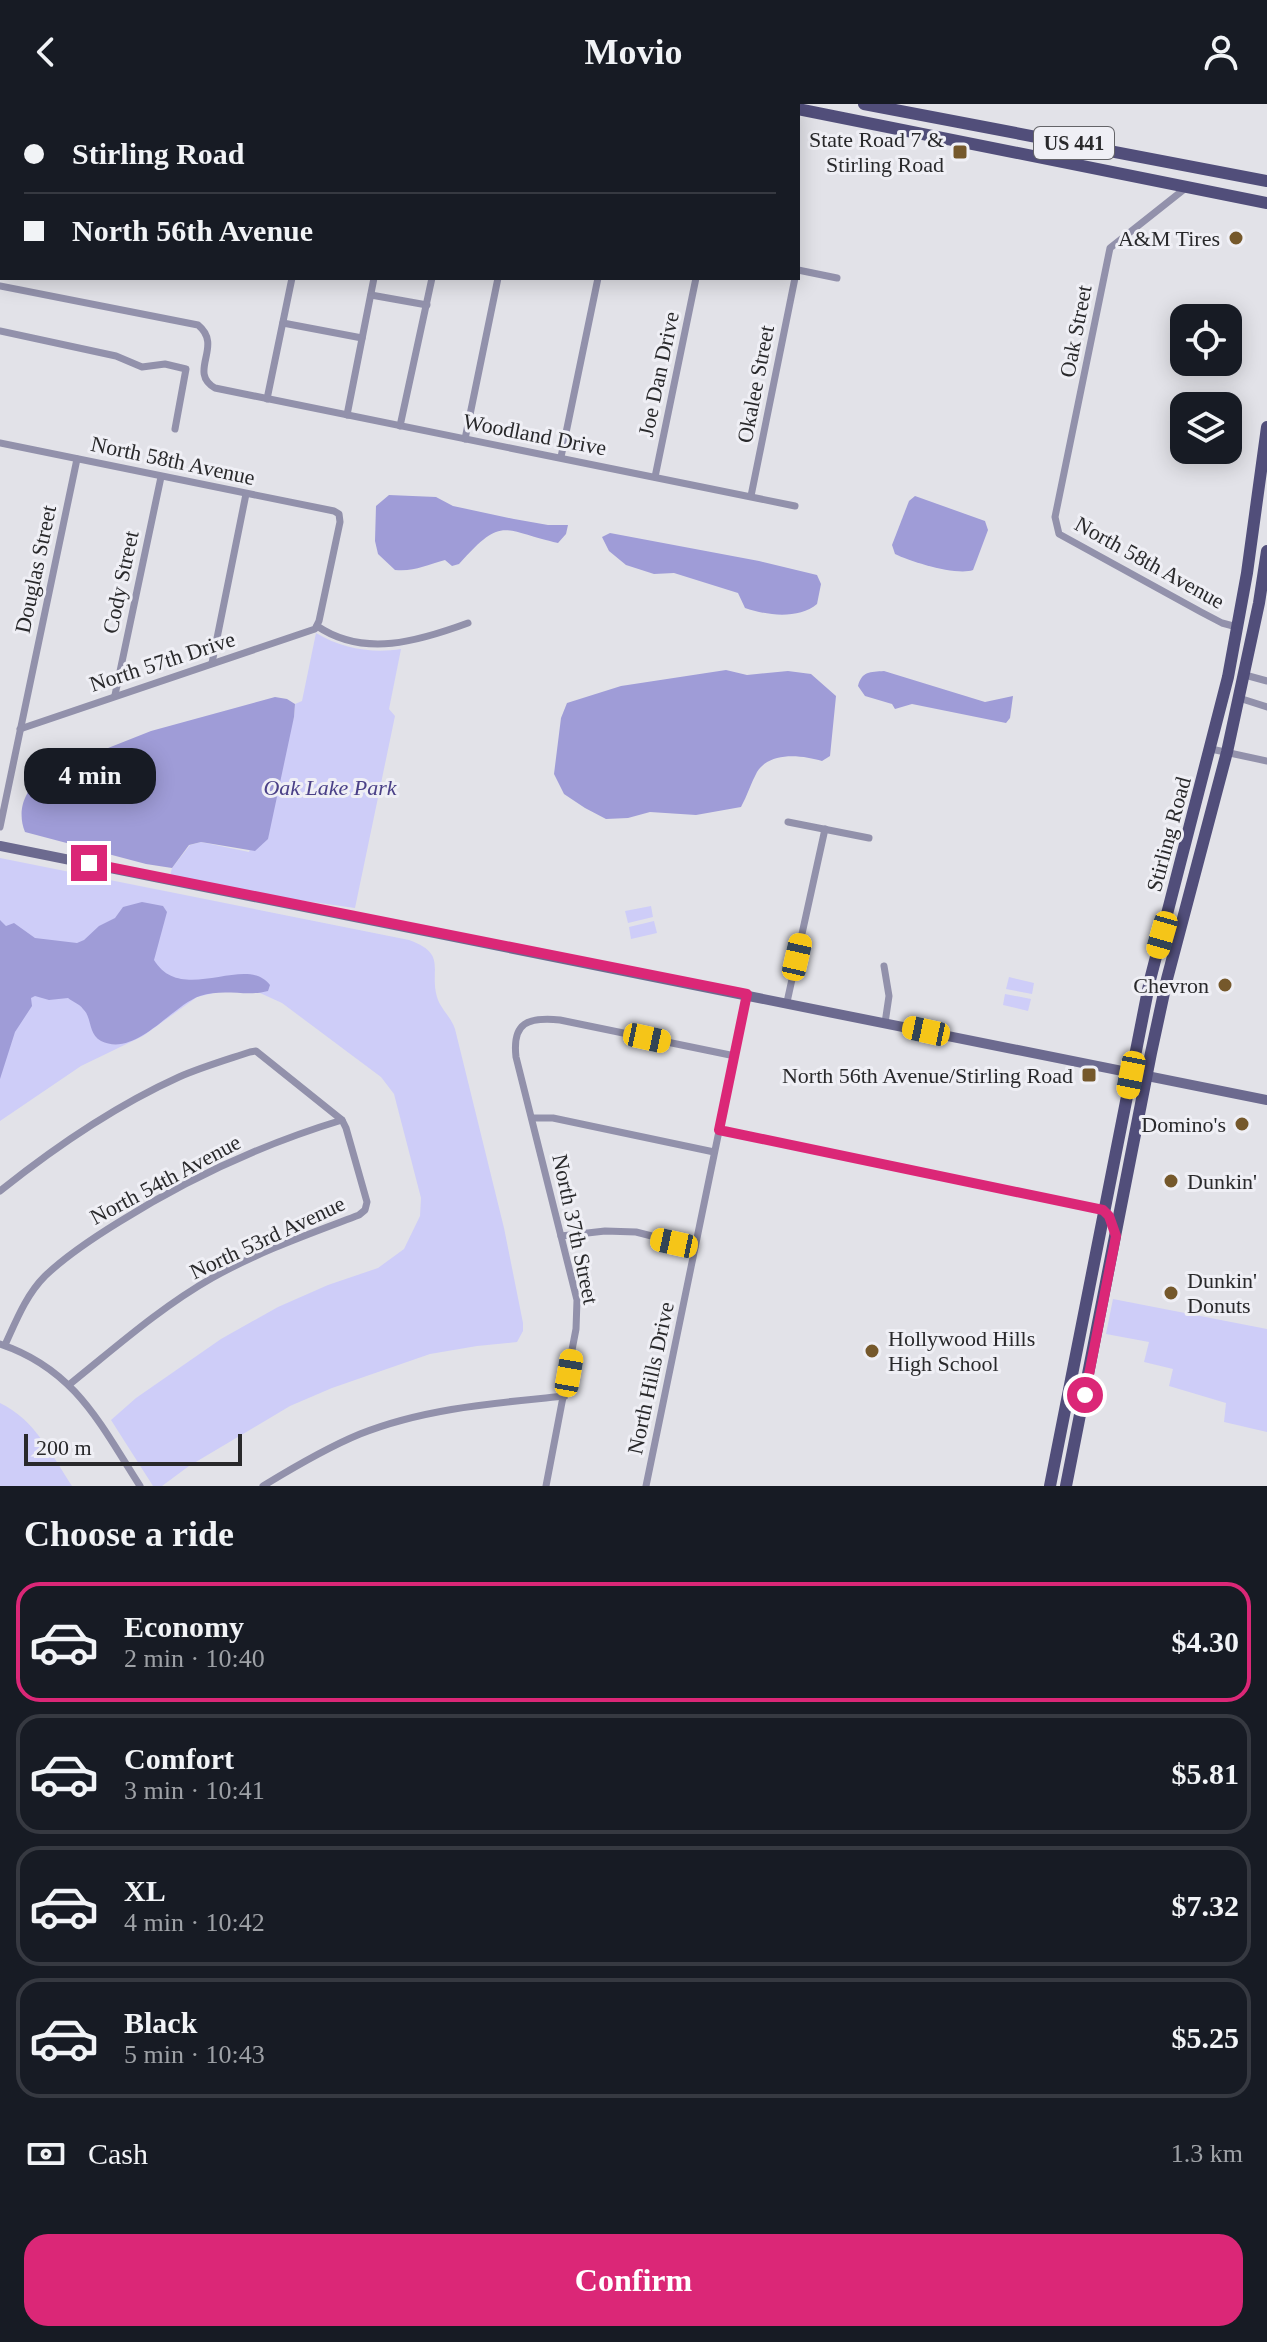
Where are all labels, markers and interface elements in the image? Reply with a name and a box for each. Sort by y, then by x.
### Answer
icon: back [24,30,68,74]
icon: person [1199,30,1243,74]
text: Movio [585,32,682,72]
place label: State Road 7 & Stirling Road [809,127,944,177]
road number: US 441 [1034,127,1114,159]
text: Stirling Road [72,137,245,170]
marker: State Road 7 & Stirling Road [951,143,969,161]
text: North 56th Avenue [72,214,313,247]
place label: A&M Tires [1118,226,1220,251]
marker: A&M Tires [1227,229,1245,247]
street label: Oak Street [1054,283,1097,379]
map controls [1170,304,1242,464]
button: locate [1170,304,1242,376]
street label: Joe Dan Drive [633,309,684,439]
street label: Okalee Street [732,323,779,445]
button: layers [1170,392,1242,464]
street label: Woodland Drive [461,408,609,461]
street label: North 58th Avenue [89,431,257,490]
street label: Douglas Street [10,503,61,635]
street label: North 58th Avenue [1071,511,1229,614]
street label: Cody Street [97,528,144,636]
street label: North 57th Drive [86,626,238,697]
callout: 4 min [23,747,155,803]
text: 4 min [59,761,121,790]
street label: Stirling Road [1141,774,1196,894]
park label: Oak Lake Park [263,775,398,800]
route end [71,845,107,881]
car [1144,909,1180,961]
car [780,931,814,983]
place label: Chevron [1133,973,1209,998]
marker: Chevron [1216,976,1234,994]
car [900,1014,952,1048]
car [621,1021,673,1055]
car [1115,1049,1147,1101]
place label: North 56th Avenue/Stirling Road [782,1063,1073,1088]
marker: North 56th Avenue/Stirling Road [1080,1066,1098,1084]
place label: Domino's [1141,1112,1226,1137]
marker: Domino's [1233,1115,1251,1133]
street label: North 54th Avenue [86,1129,245,1230]
street label: North 37th Street [547,1152,604,1306]
place label: Dunkin' [1187,1169,1257,1194]
marker: Dunkin' [1162,1172,1180,1190]
street label: North 53rd Avenue [186,1191,349,1284]
car [648,1226,700,1260]
place label: Dunkin' Donuts [1187,1268,1257,1318]
marker: Dunkin' Donuts [1162,1284,1180,1302]
street label: North Hills Drive [622,1300,679,1457]
place label: Hollywood Hills High School [888,1326,1035,1376]
marker: Hollywood Hills High School [863,1342,881,1360]
car [553,1347,585,1399]
route start [1067,1377,1103,1413]
scale bar [24,1430,242,1466]
text: 200 m [36,1435,92,1460]
text: Choose a ride [24,1514,234,1554]
icon: car [28,1606,100,1678]
text: Economy [124,1610,244,1643]
text: $4.30 [1172,1625,1239,1658]
text: 2 min · 10:40 [124,1644,265,1673]
icon: car [28,1738,100,1810]
text: Comfort [124,1742,234,1775]
text: $5.81 [1172,1757,1239,1790]
text: 3 min · 10:41 [124,1776,265,1805]
icon: car [28,1870,100,1942]
text: XL [124,1874,166,1907]
text: $7.32 [1172,1889,1239,1922]
text: 4 min · 10:42 [124,1908,265,1937]
icon: car [28,2002,100,2074]
text: Black [124,2006,197,2039]
text: $5.25 [1172,2021,1239,2054]
text: 5 min · 10:43 [124,2040,265,2069]
icon: cash [24,2132,68,2176]
text: Cash [88,2137,148,2170]
text: 1.3 km [1171,2139,1243,2168]
button: Confirm [24,2234,1243,2326]

